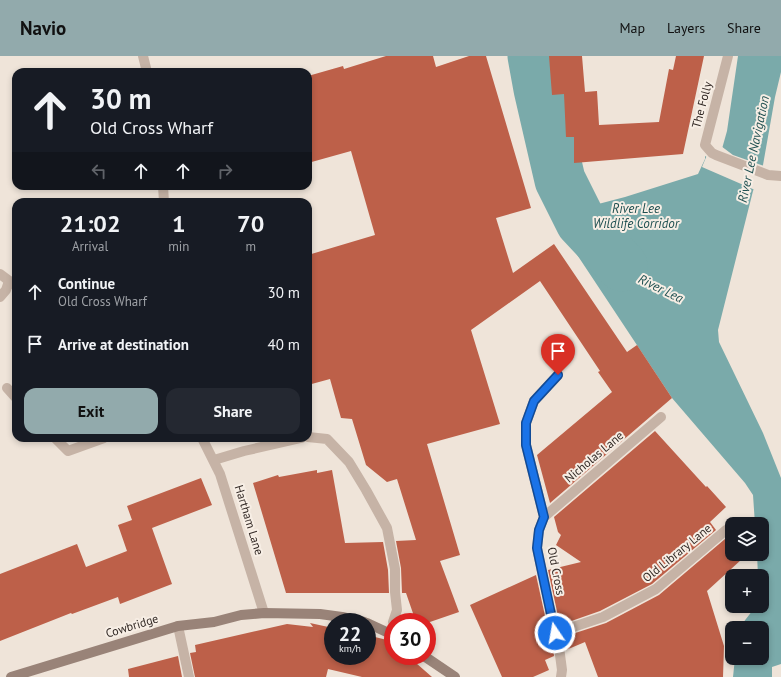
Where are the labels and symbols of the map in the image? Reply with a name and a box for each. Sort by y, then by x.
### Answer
street label: The Folly [688,79,715,130]
water label: River Lee Navigation [734,94,773,204]
water label: River Lee Wildlife Corridor [593,200,680,232]
water label: River Lea [635,270,687,307]
pin [541,334,575,375]
street label: Nicholas Lane [561,428,626,486]
street label: Hartham Lane [232,483,267,557]
street label: Old Library Lane [639,520,714,585]
street label: Old Cross [544,546,568,596]
street label: Cowbridge [104,610,160,641]
position arrow [534,612,576,654]
speed limit sign: 30 [384,613,436,665]

